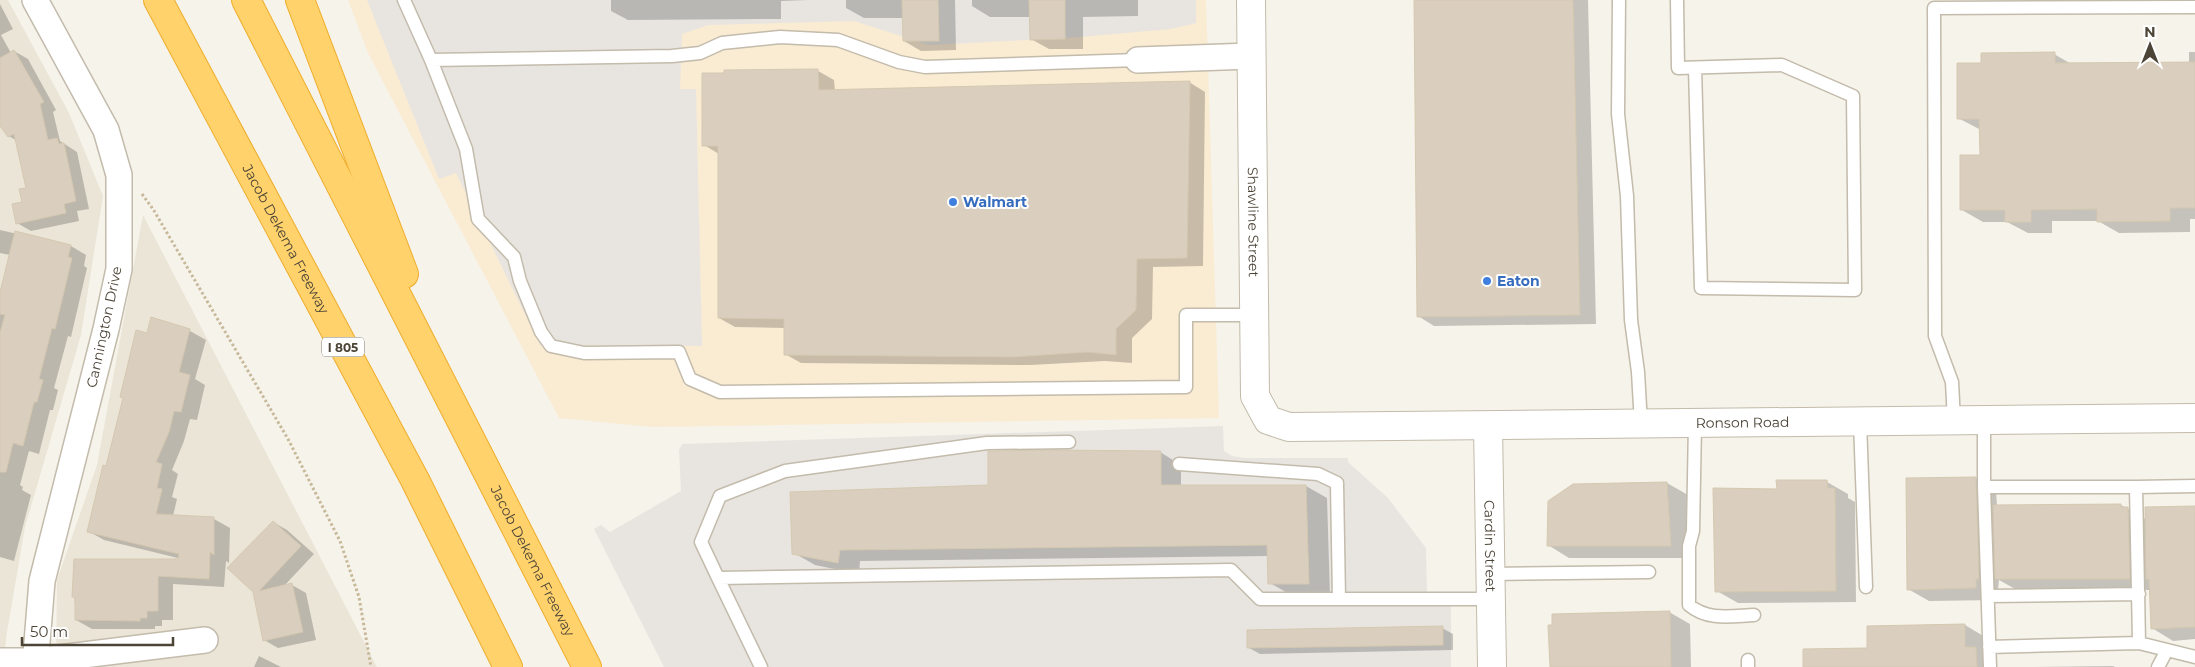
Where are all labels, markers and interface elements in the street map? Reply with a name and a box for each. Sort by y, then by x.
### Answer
north arrow [2125,20,2175,70]
text: N [2144,23,2156,41]
street label: Jacob Dekema Freeway [238,160,333,317]
street label: Shawline Street [1244,167,1263,277]
place label: Walmart [963,193,1027,211]
marker: Walmart [947,196,959,208]
street label: Cannington Drive [82,265,126,389]
place label: Eaton [1497,272,1540,290]
marker: Eaton [1481,275,1493,287]
road number: I 805 [322,338,364,357]
street label: Ronson Road [1696,413,1789,432]
street label: Jacob Dekema Freeway [486,482,579,640]
street label: Cardin Street [1480,500,1500,593]
scale bar [22,614,174,646]
text: 50 m [30,622,68,641]

